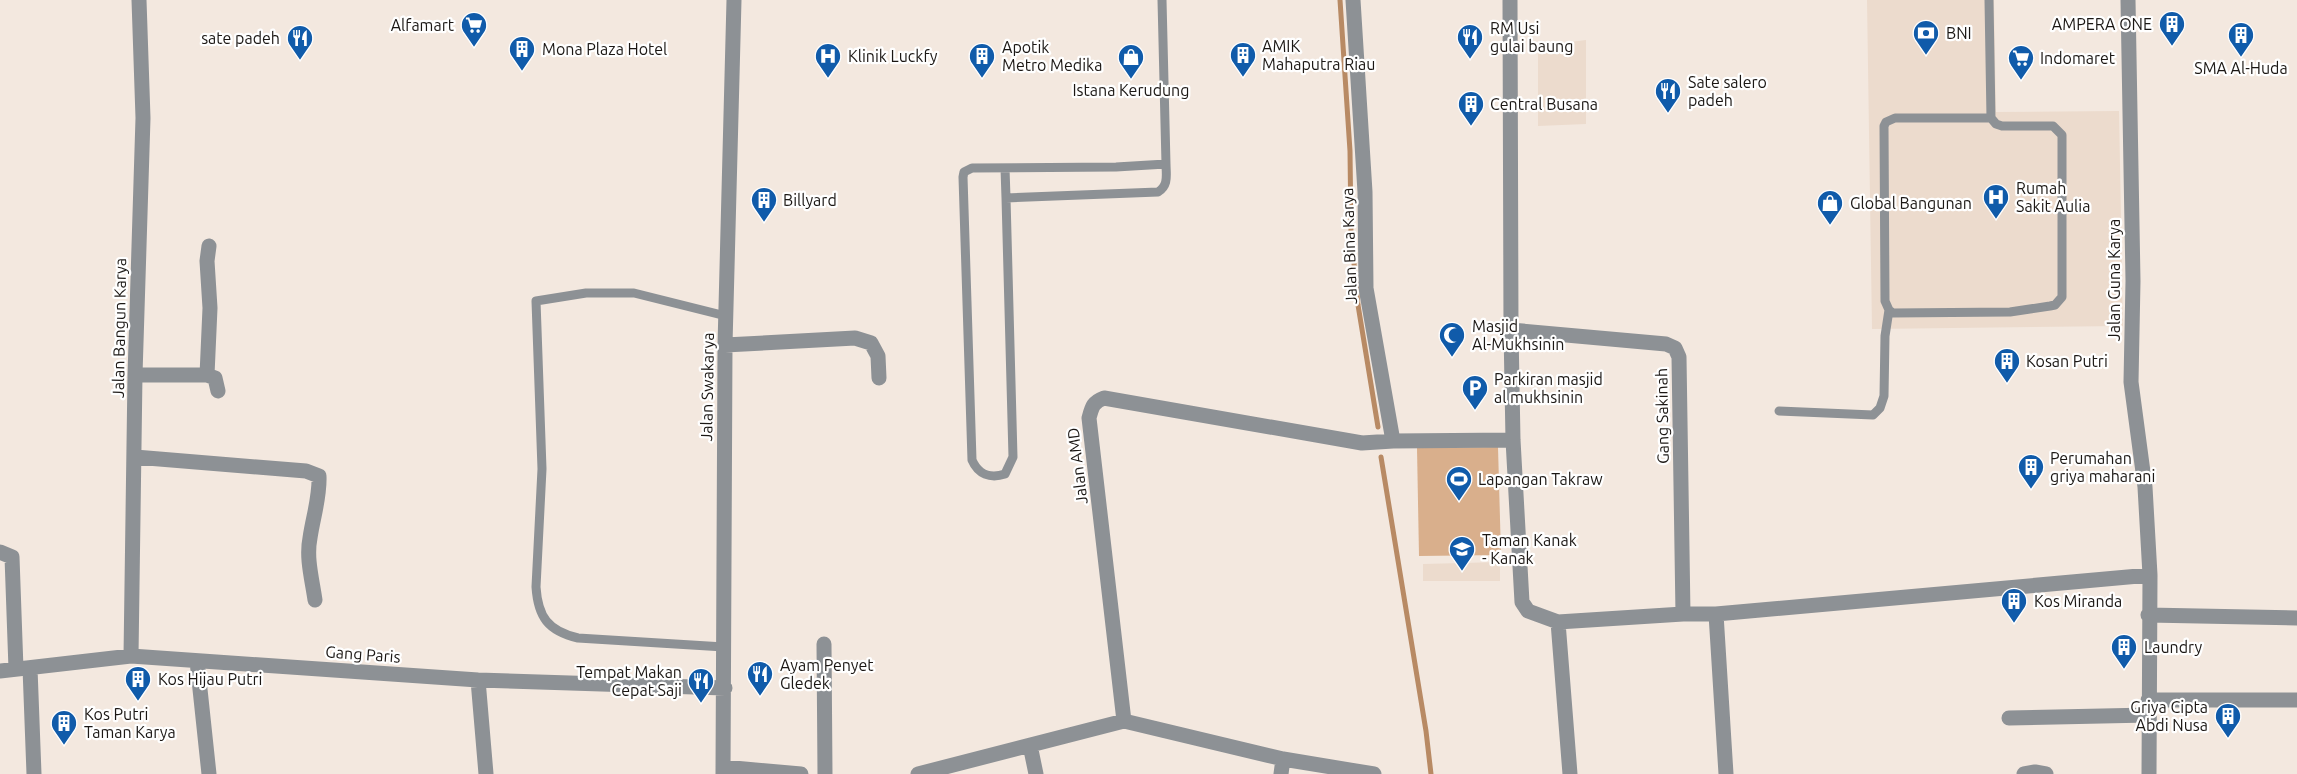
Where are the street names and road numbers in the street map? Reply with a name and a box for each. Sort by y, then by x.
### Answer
street label: Jalan Bina Karya [1338,187,1360,305]
street label: Jalan Guna Karya [2105,219,2123,341]
street label: Jalan Bangun Karya [109,258,129,398]
street label: Jalan Swakarya [697,332,717,442]
street label: Gang Sakinah [1652,368,1672,464]
street label: Jalan AMD [1063,427,1091,505]
street label: Gang Paris [325,642,401,666]

